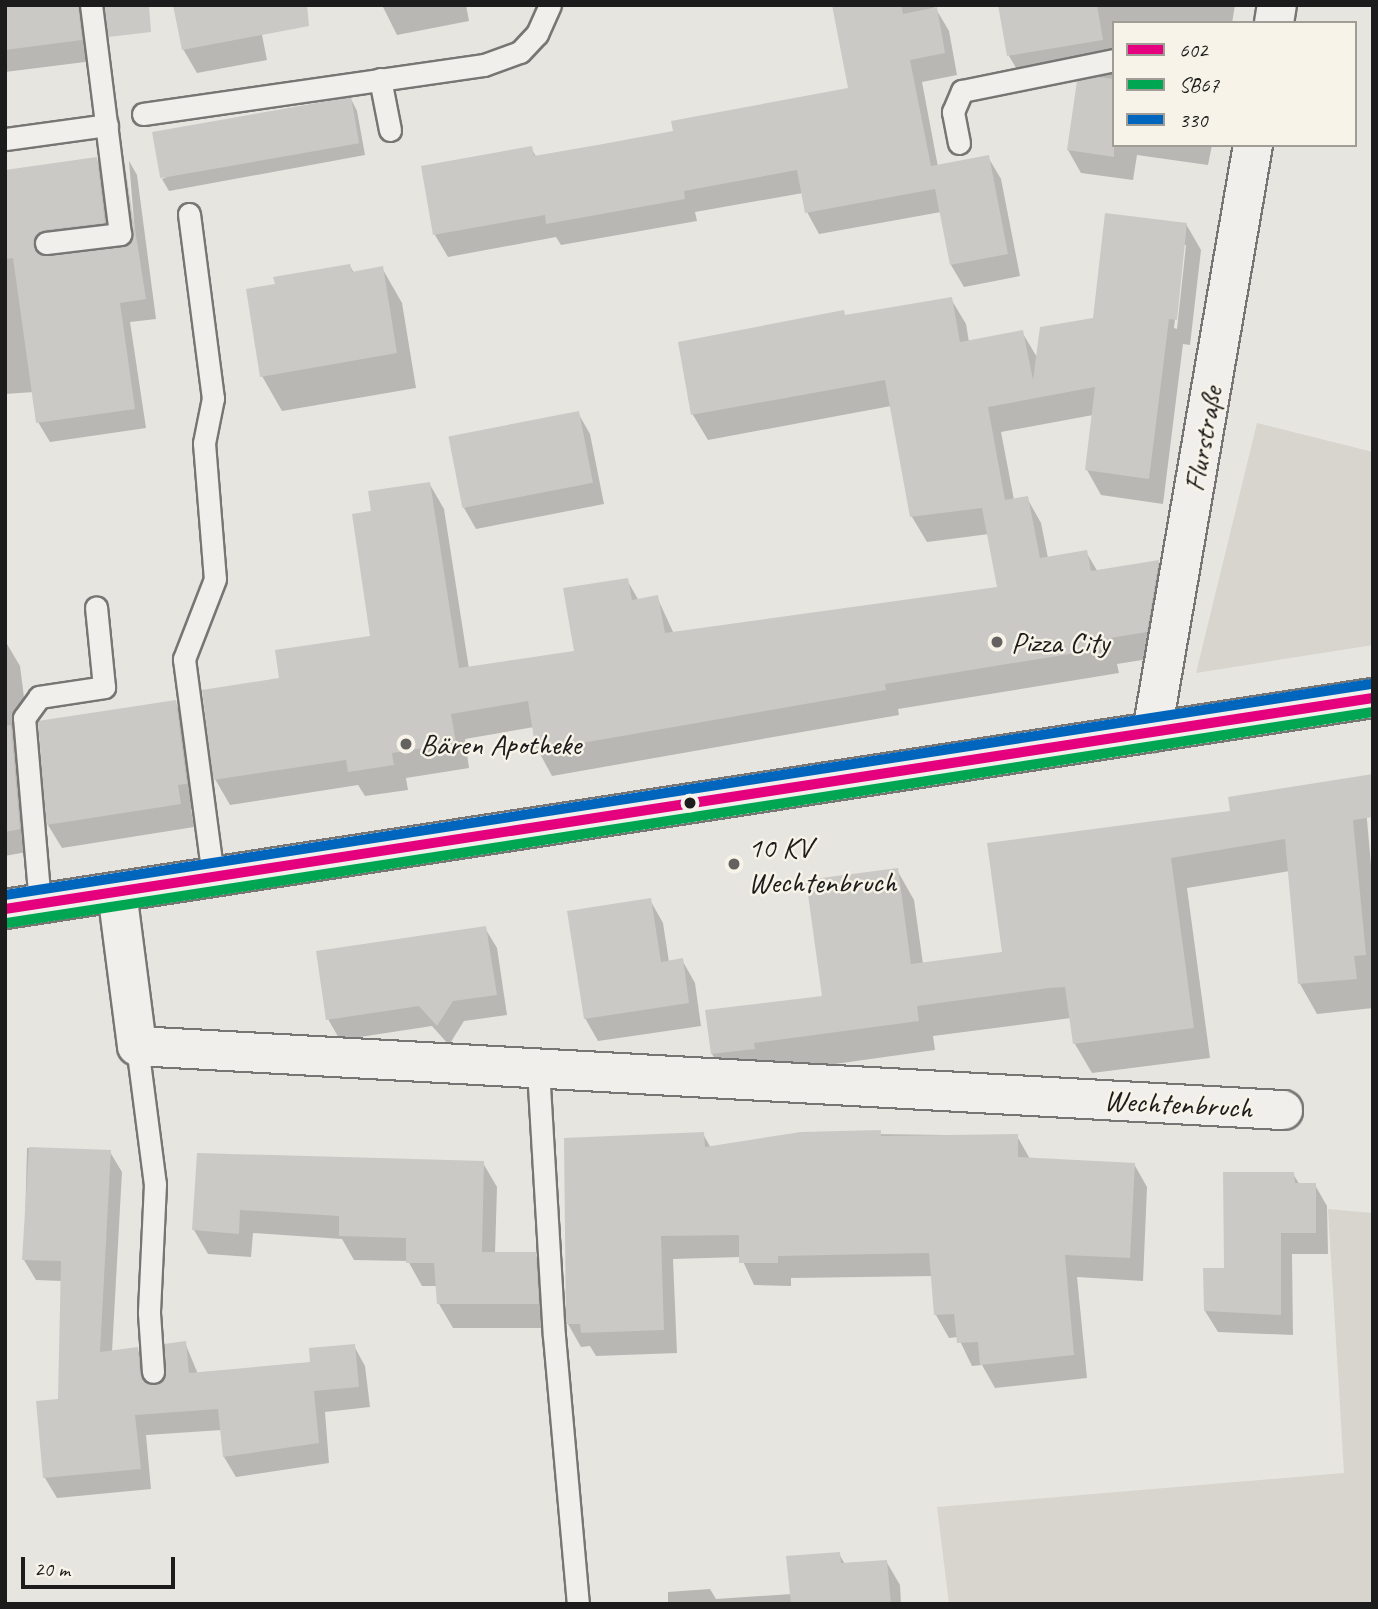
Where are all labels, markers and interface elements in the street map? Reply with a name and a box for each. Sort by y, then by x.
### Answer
legend [1112,21,1357,147]
text: 602 [1179,37,1207,63]
text: SB67 [1179,72,1219,98]
text: 330 [1179,107,1207,133]
street label: Flurstraße [1176,384,1230,494]
place label: Pizza City [1011,624,1109,660]
marker: Pizza City [989,634,1005,650]
place label: Bären Apotheke [420,726,581,762]
marker: Bären Apotheke [398,736,414,752]
unlabelled marker [683,796,697,810]
place label: 10 KV Wechtenbruch [748,829,896,900]
marker: 10 KV Wechtenbruch [726,856,742,872]
street label: Wechtenbruch [1103,1082,1253,1126]
scale bar [24,1542,178,1586]
text: 20 m [34,1556,70,1582]

